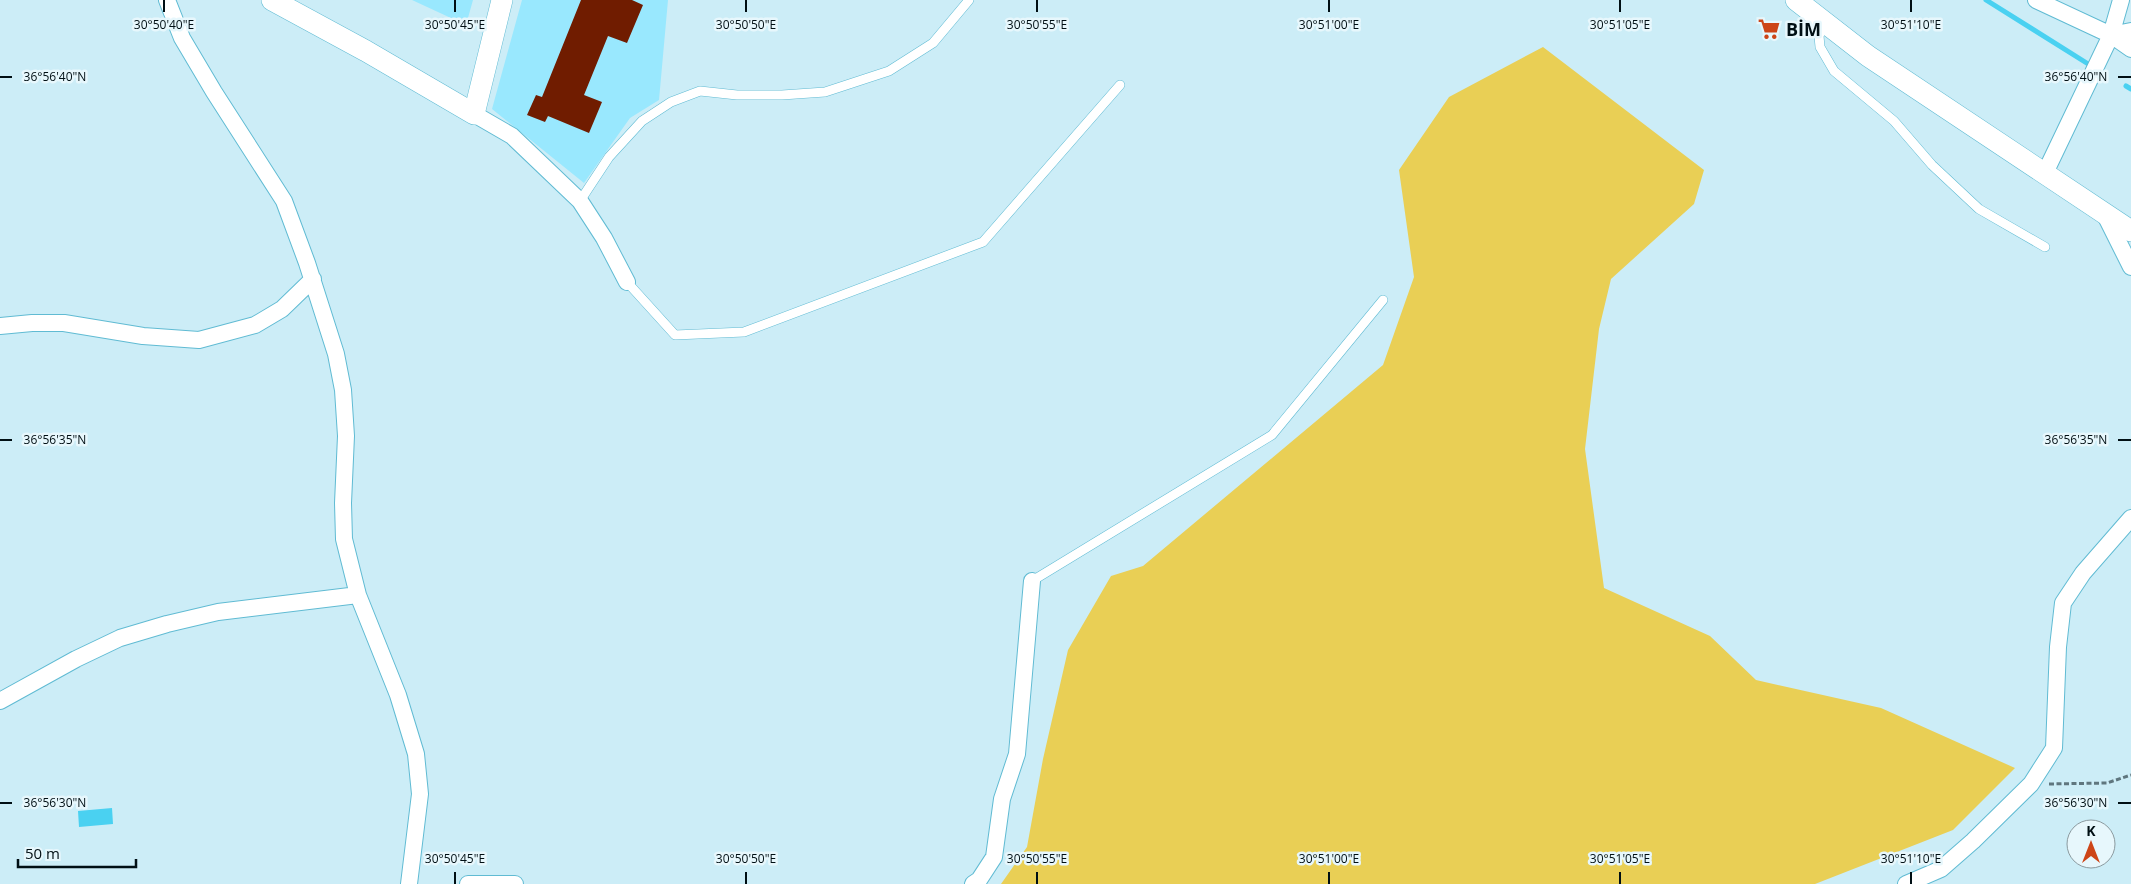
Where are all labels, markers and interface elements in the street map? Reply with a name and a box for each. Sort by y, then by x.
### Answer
text: 30°50'40"E [134,16,194,33]
text: 30°50'45"E [425,16,485,33]
text: 30°50'50"E [716,16,776,33]
text: 30°50'55"E [1007,16,1067,33]
text: 30°51'00"E [1299,16,1359,33]
text: 30°51'05"E [1590,16,1650,33]
supermarket icon: BİM [1756,16,1782,42]
text: 30°51'10"E [1881,16,1941,33]
place label: BİM [1786,17,1821,41]
text: 36°56'40"N [24,68,86,85]
text: 36°56'40"N [2045,68,2107,85]
text: 36°56'35"N [24,431,86,448]
text: 36°56'35"N [2045,431,2107,448]
text: 36°56'30"N [24,794,86,811]
text: 36°56'30"N [2045,794,2107,811]
north arrow [2066,819,2116,869]
text: K [2086,821,2096,840]
scale bar [18,836,135,868]
text: 50 m [25,843,60,863]
text: 30°50'45"E [425,850,485,867]
text: 30°50'50"E [716,850,776,867]
text: 30°50'55"E [1007,850,1067,867]
text: 30°51'00"E [1299,850,1359,867]
text: 30°51'05"E [1590,850,1650,867]
text: 30°51'10"E [1881,850,1941,867]

